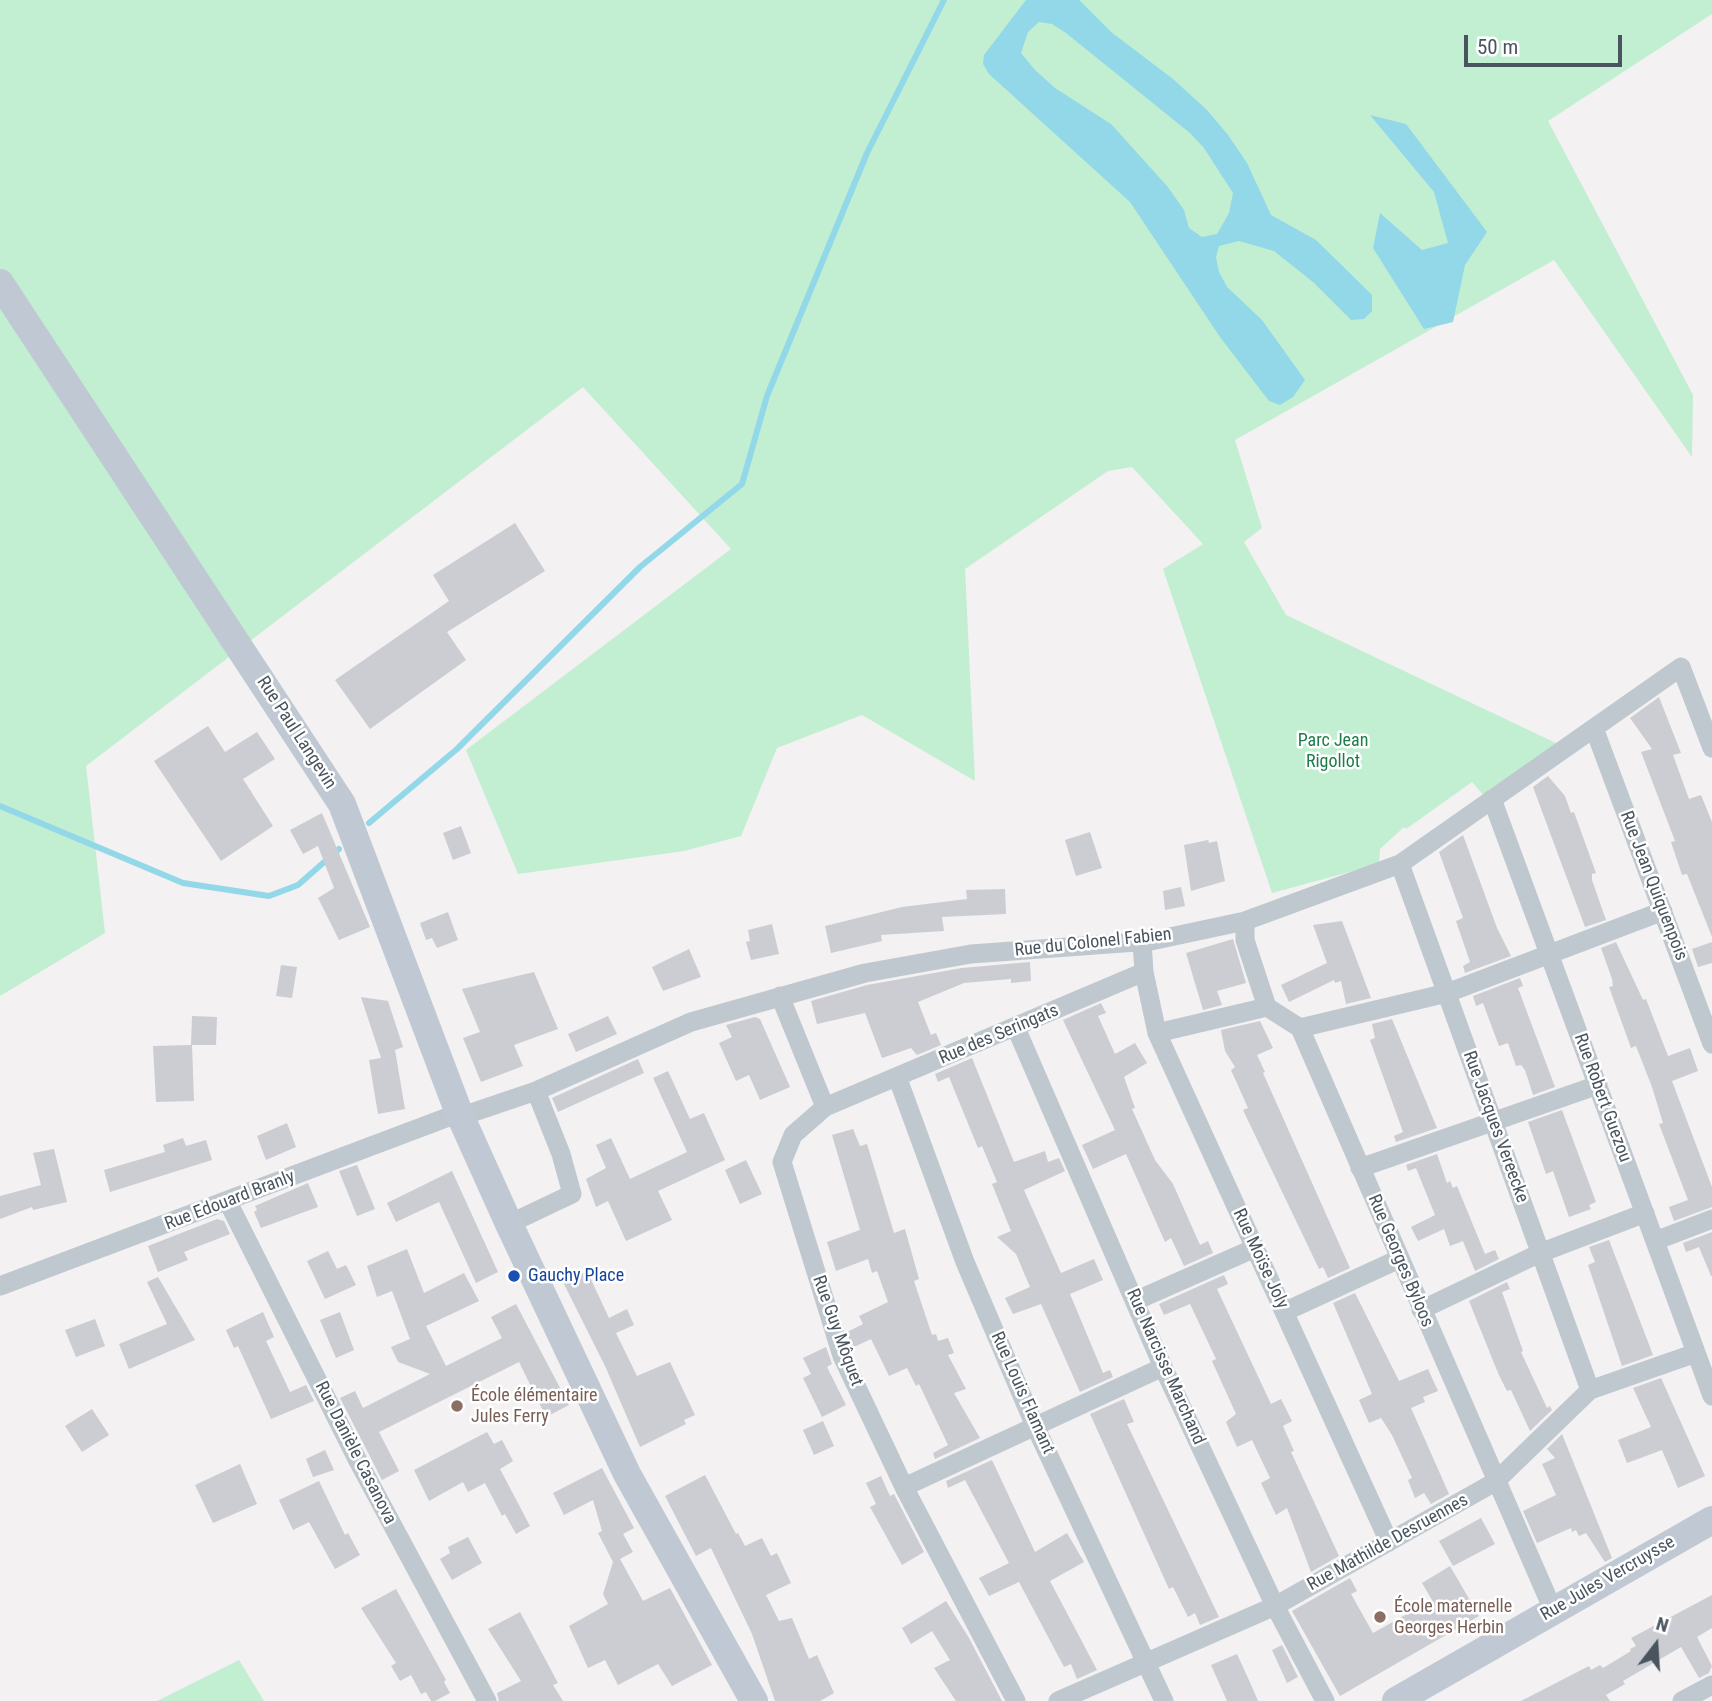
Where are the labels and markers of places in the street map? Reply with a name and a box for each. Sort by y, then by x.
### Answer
place label: Gauchy Place [528,1265,624,1287]
marker: Gauchy Place [506,1268,522,1284]
place label: École élémentaire Jules Ferry [471,1385,597,1428]
marker: École élémentaire Jules Ferry [449,1398,465,1414]
place label: École maternelle Georges Herbin [1394,1596,1512,1638]
marker: École maternelle Georges Herbin [1372,1609,1388,1625]

